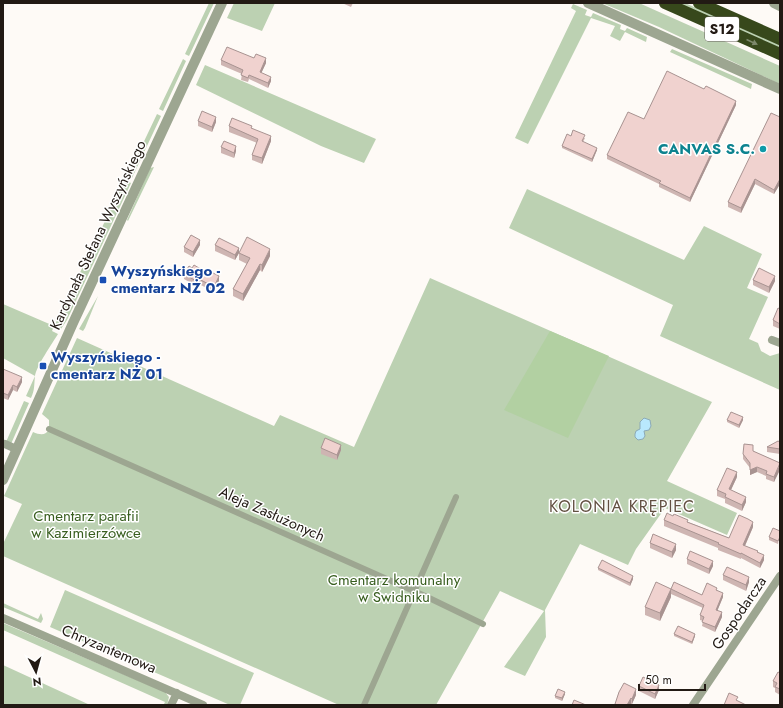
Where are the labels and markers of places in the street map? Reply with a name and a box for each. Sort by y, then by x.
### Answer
place label: CANVAS S.C. [658,138,755,160]
marker: CANVAS S.C. [758,144,768,154]
place label: Wyszyńskiego - cmentarz NŻ 02 [111,260,225,299]
marker: Wyszyńskiego - cmentarz NŻ 02 [98,275,108,285]
place label: Wyszyńskiego - cmentarz NŻ 01 [51,346,163,385]
marker: Wyszyńskiego - cmentarz NŻ 01 [38,361,48,371]

